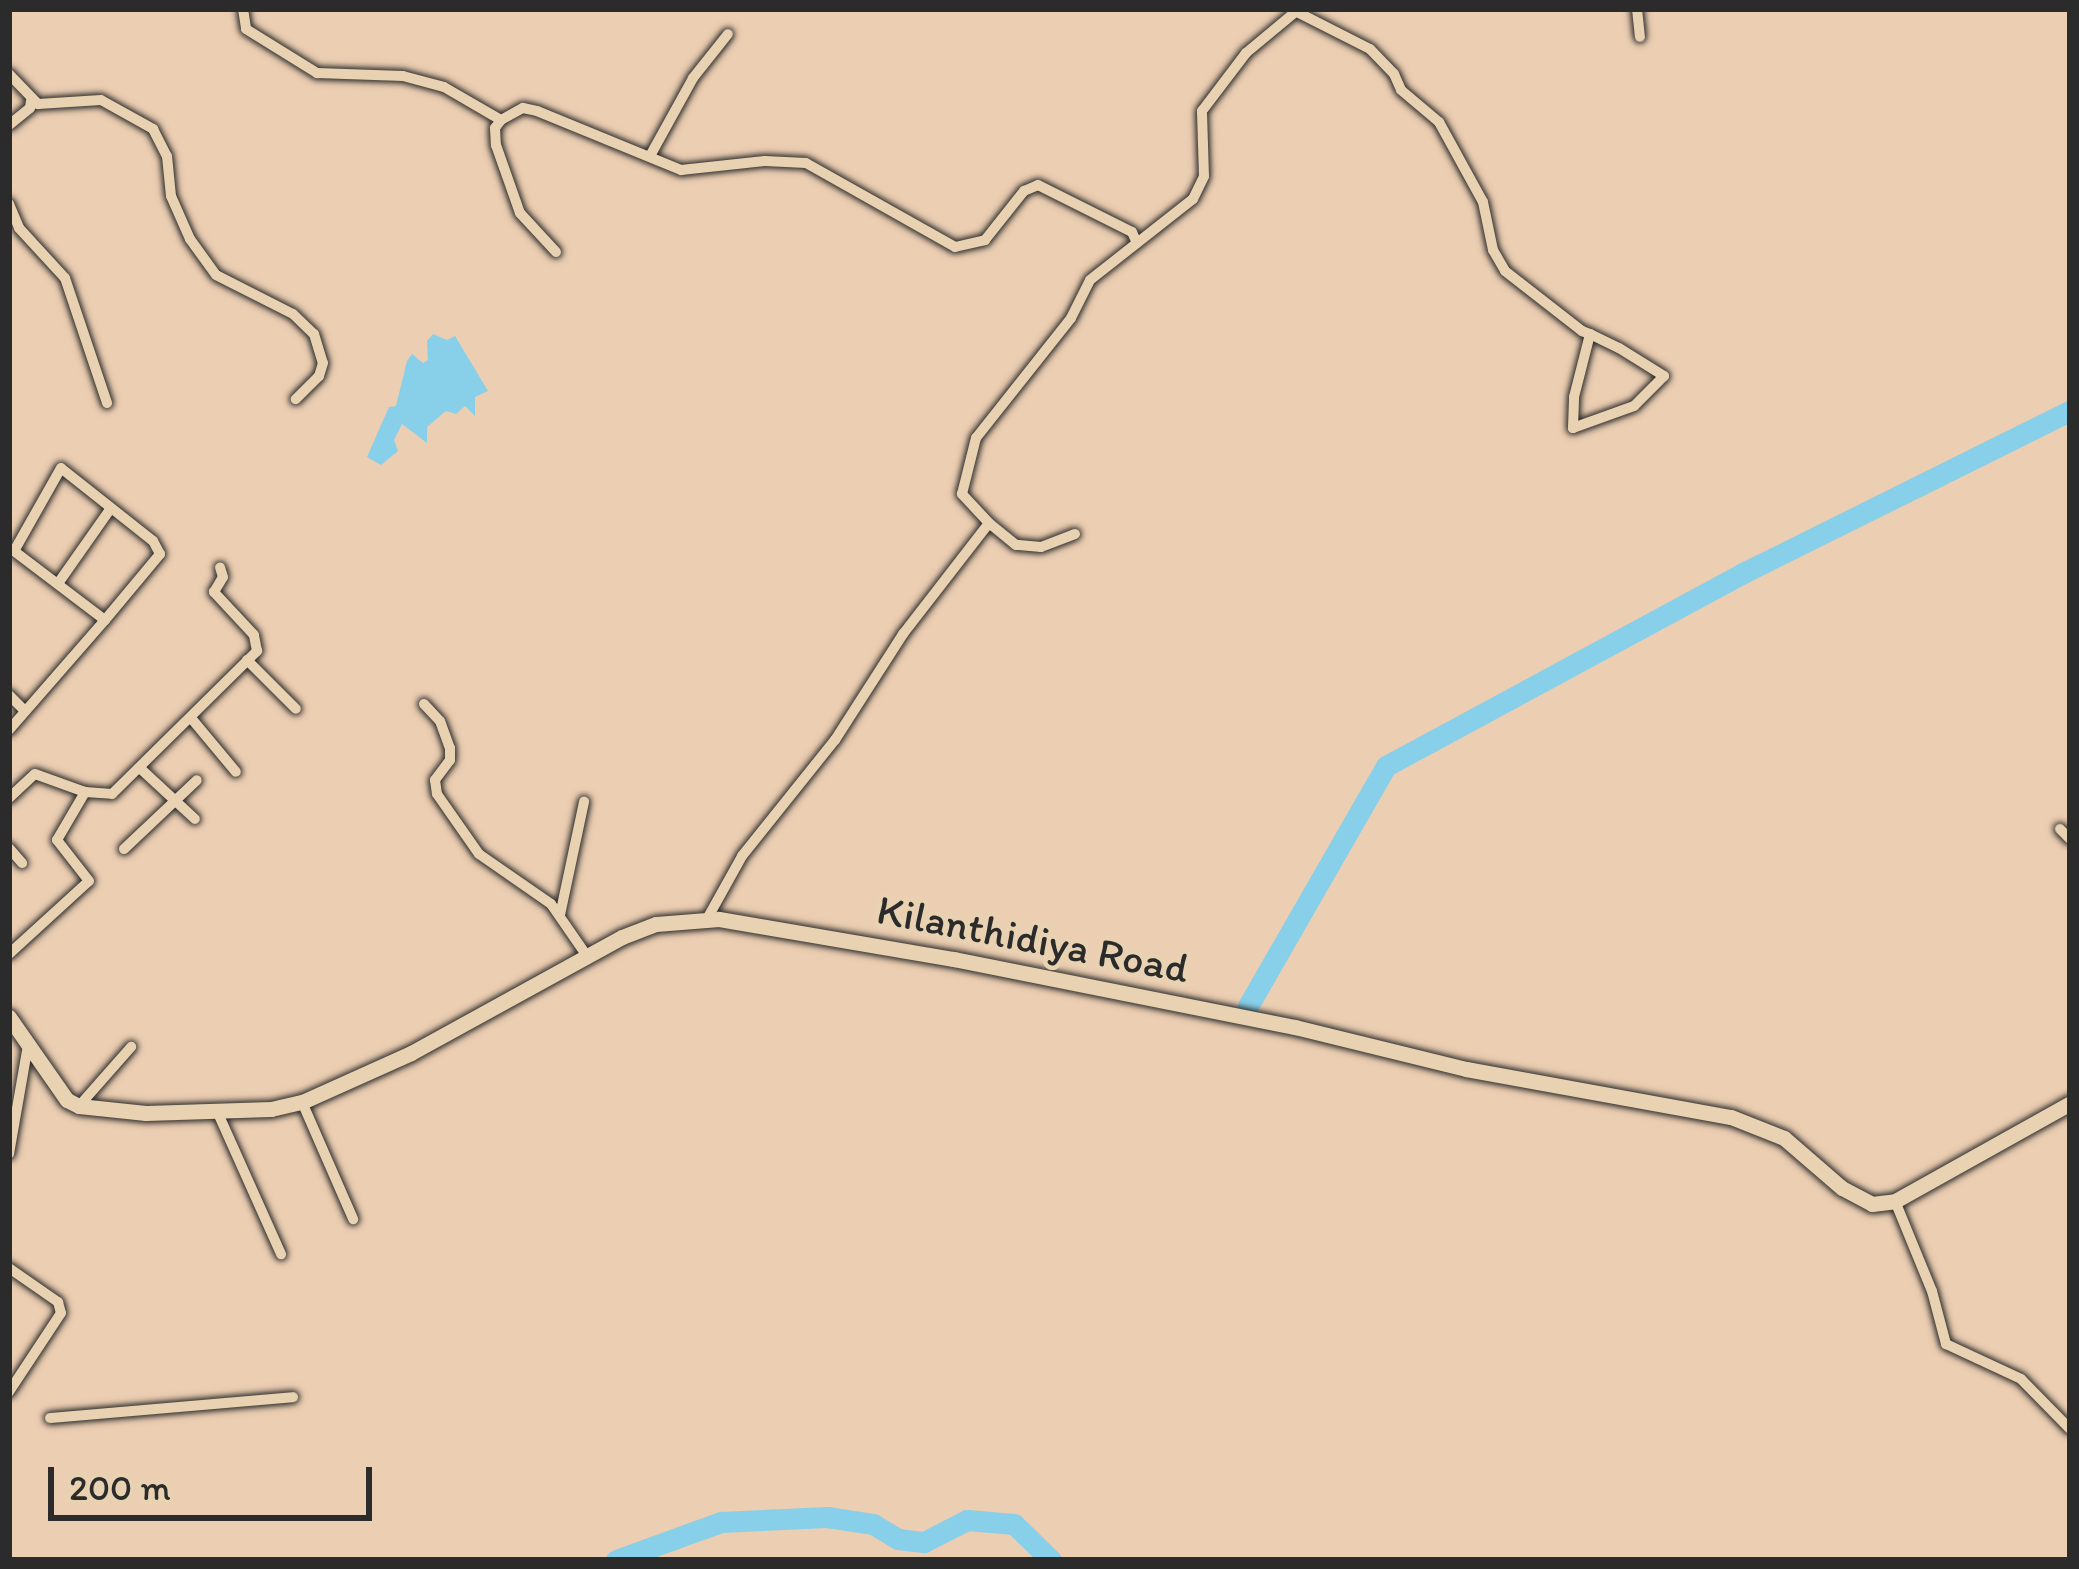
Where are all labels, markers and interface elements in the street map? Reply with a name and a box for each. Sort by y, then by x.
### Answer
street label: Kilanthidiya Road [873,884,1193,994]
scale bar [54,1443,378,1517]
text: 200 m [69,1466,171,1509]

